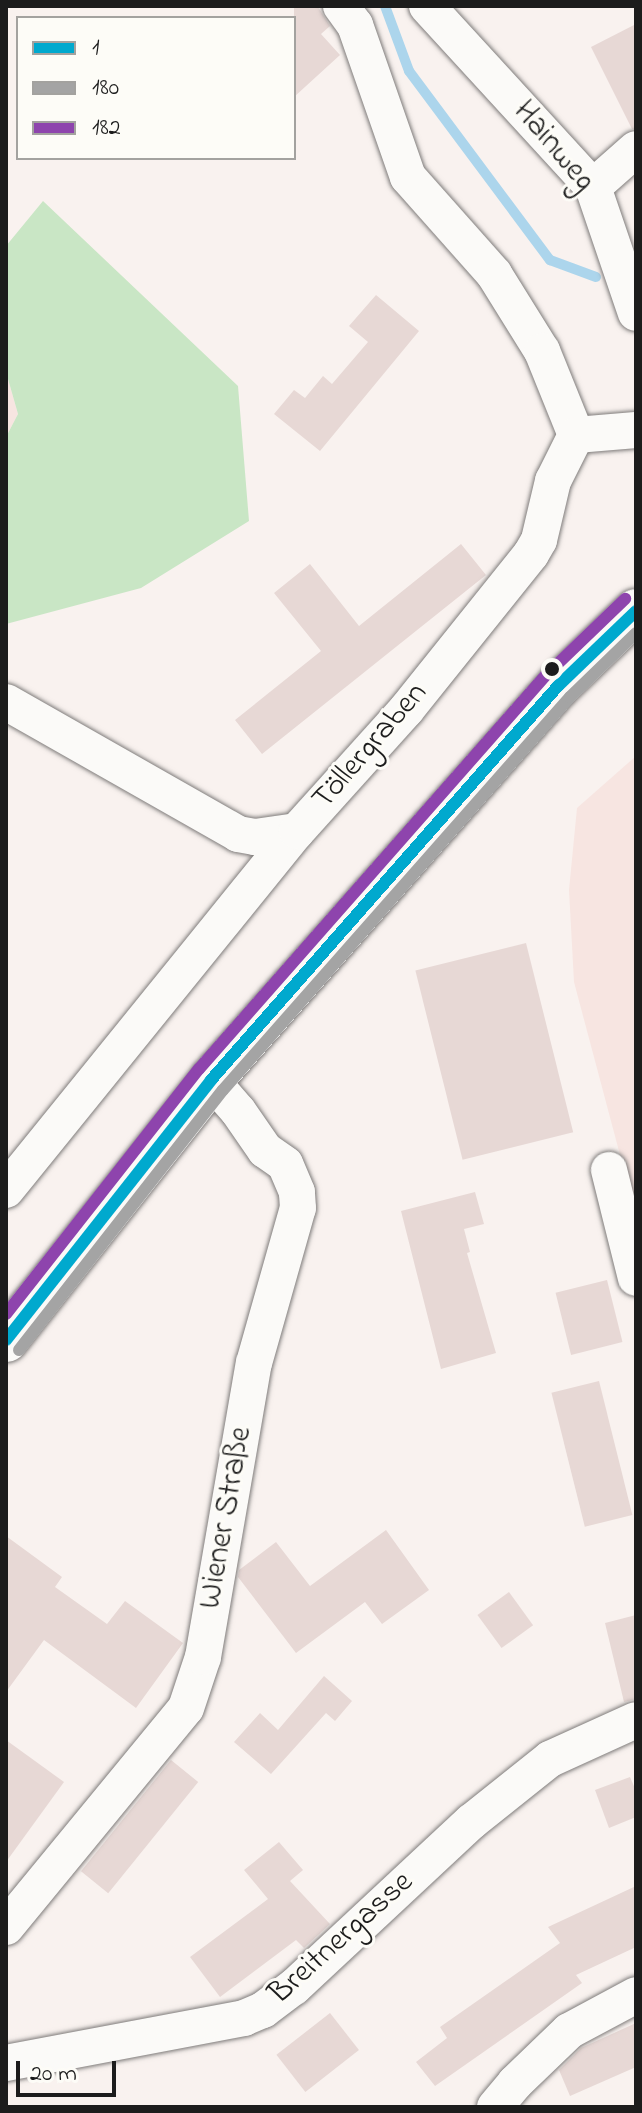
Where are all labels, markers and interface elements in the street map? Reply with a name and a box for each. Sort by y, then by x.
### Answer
legend [16,16,296,160]
text: 1 [92,31,100,66]
text: 180 [92,71,119,106]
street label: Hainweg [504,94,602,200]
text: 182 [92,111,121,146]
unlabelled marker [544,661,560,677]
street label: Töllergraben [305,675,437,819]
street label: Wiener Straße [192,1424,262,1612]
street label: Breitnergasse [262,1864,422,2014]
scale bar [20,2045,120,2095]
text: 20 m [30,2057,77,2092]

